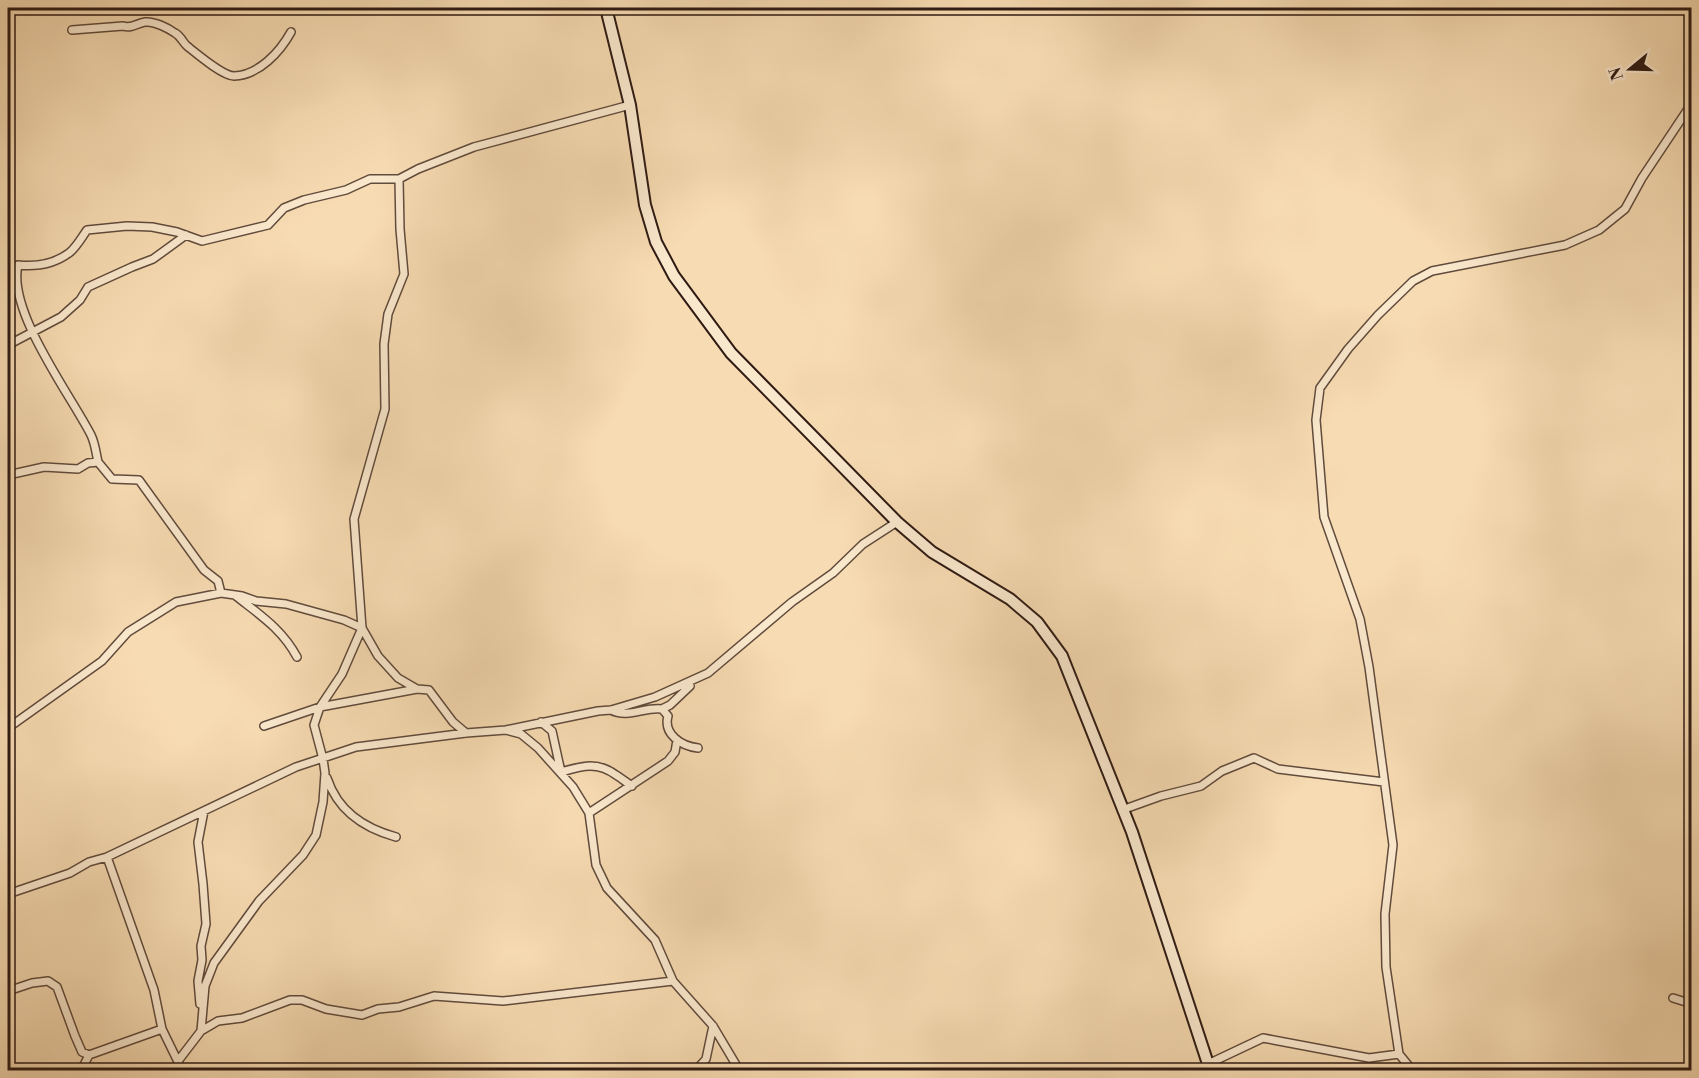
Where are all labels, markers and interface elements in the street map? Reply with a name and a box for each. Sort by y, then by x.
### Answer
north arrow [1600,39,1660,99]
text: N [1605,64,1628,83]

